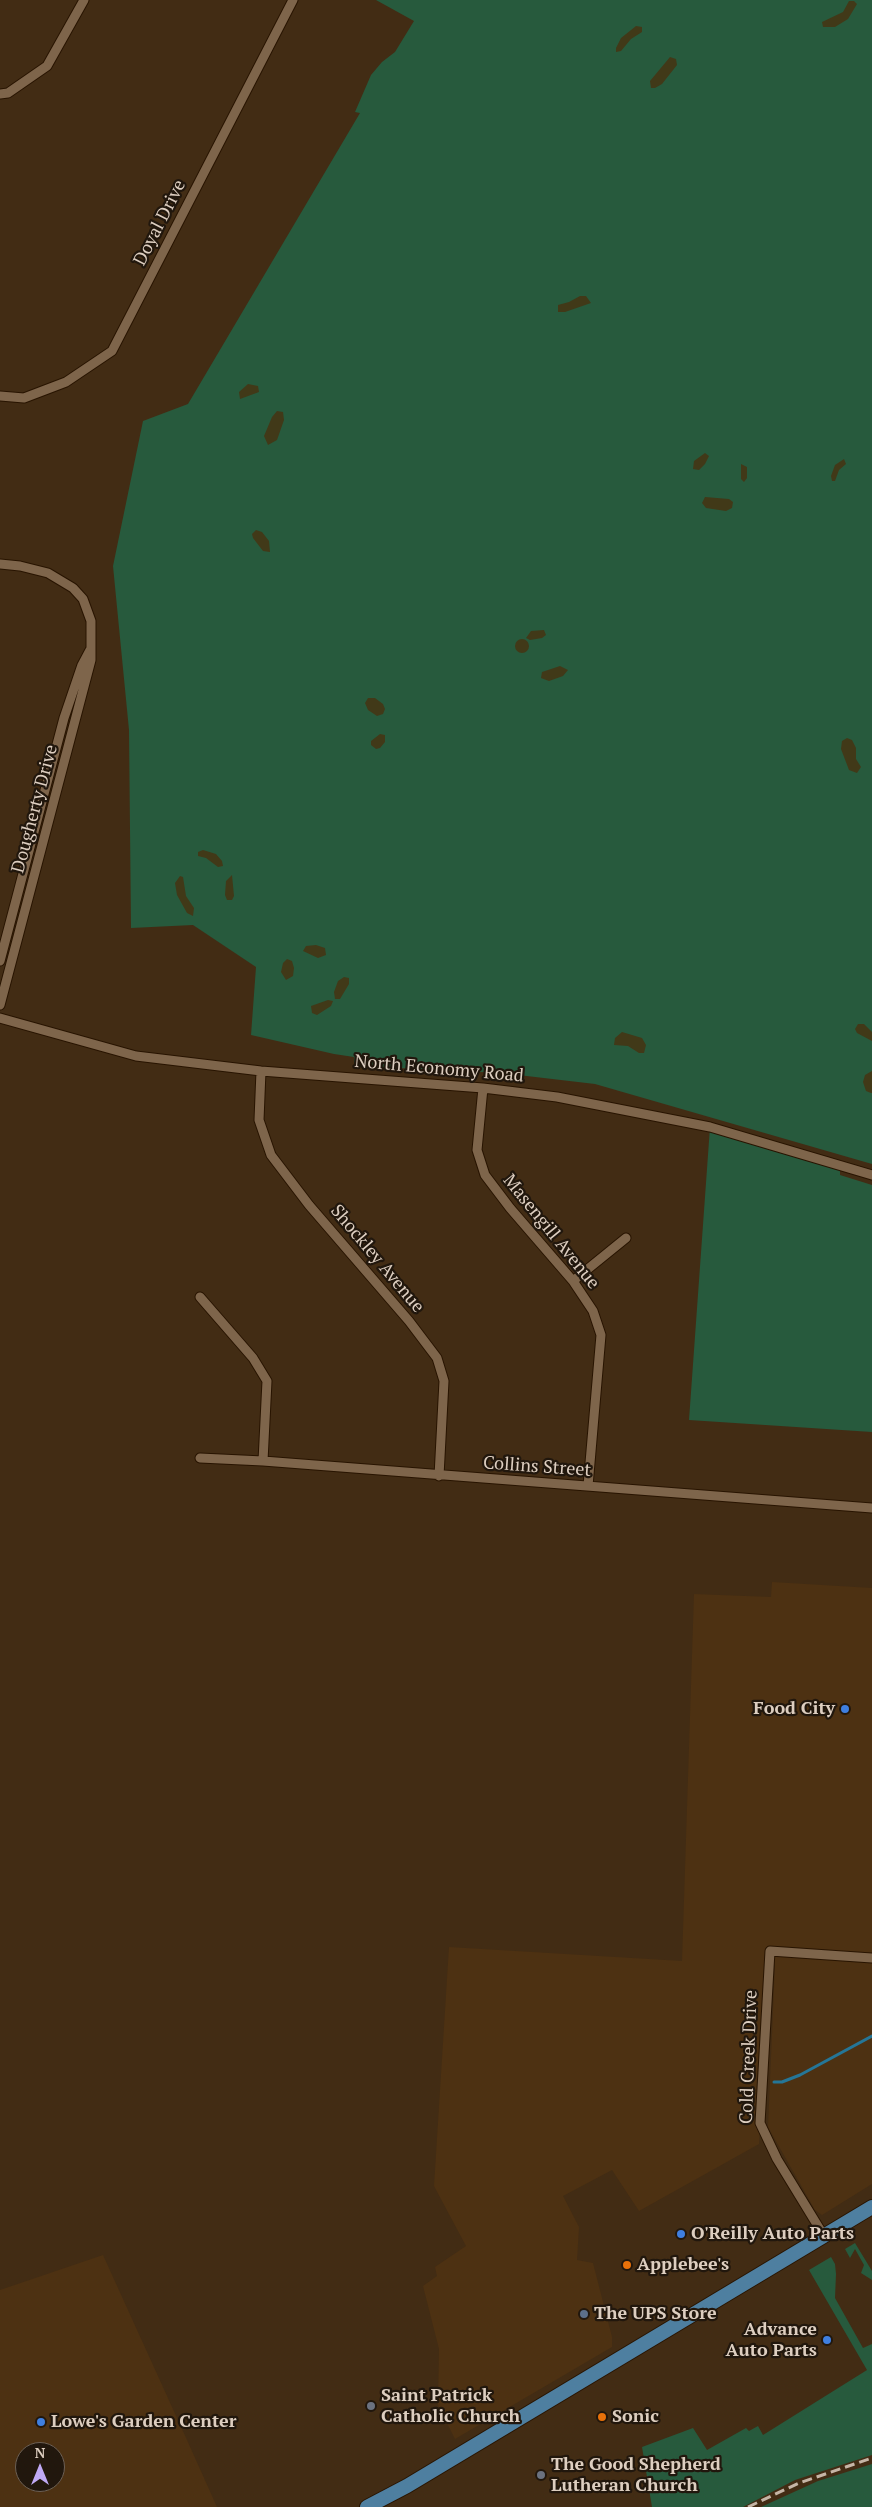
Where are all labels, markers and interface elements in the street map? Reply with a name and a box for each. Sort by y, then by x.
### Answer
street label: Doyal Drive [129,177,191,269]
street label: Dougherty Drive [7,742,63,876]
street label: North Economy Road [353,1051,525,1087]
street label: Masengill Avenue [498,1170,604,1294]
street label: Shockley Avenue [326,1201,428,1317]
street label: Collins Street [482,1452,592,1482]
place label: Food City [753,1698,835,1720]
marker: Food City [839,1703,851,1715]
street label: Cold Creek Drive [736,1990,762,2124]
place label: O'Reilly Auto Parts [691,2223,854,2245]
marker: O'Reilly Auto Parts [675,2228,687,2240]
place label: Applebee's [637,2254,729,2276]
marker: Applebee's [621,2259,633,2271]
place label: The UPS Store [594,2303,717,2325]
marker: The UPS Store [578,2308,590,2320]
place label: Advance Auto Parts [725,2319,817,2362]
marker: Advance Auto Parts [821,2334,833,2346]
place label: Saint Patrick Catholic Church [381,2385,520,2428]
marker: Saint Patrick Catholic Church [365,2400,377,2412]
place label: Sonic [612,2406,659,2428]
place label: Lowe's Garden Center [51,2411,237,2433]
marker: Sonic [596,2411,608,2423]
marker: Lowe's Garden Center [35,2416,47,2428]
north arrow [15,2442,65,2492]
text: N [35,2443,45,2462]
place label: The Good Shepherd Lutheran Church [551,2454,721,2496]
marker: The Good Shepherd Lutheran Church [535,2469,547,2481]

